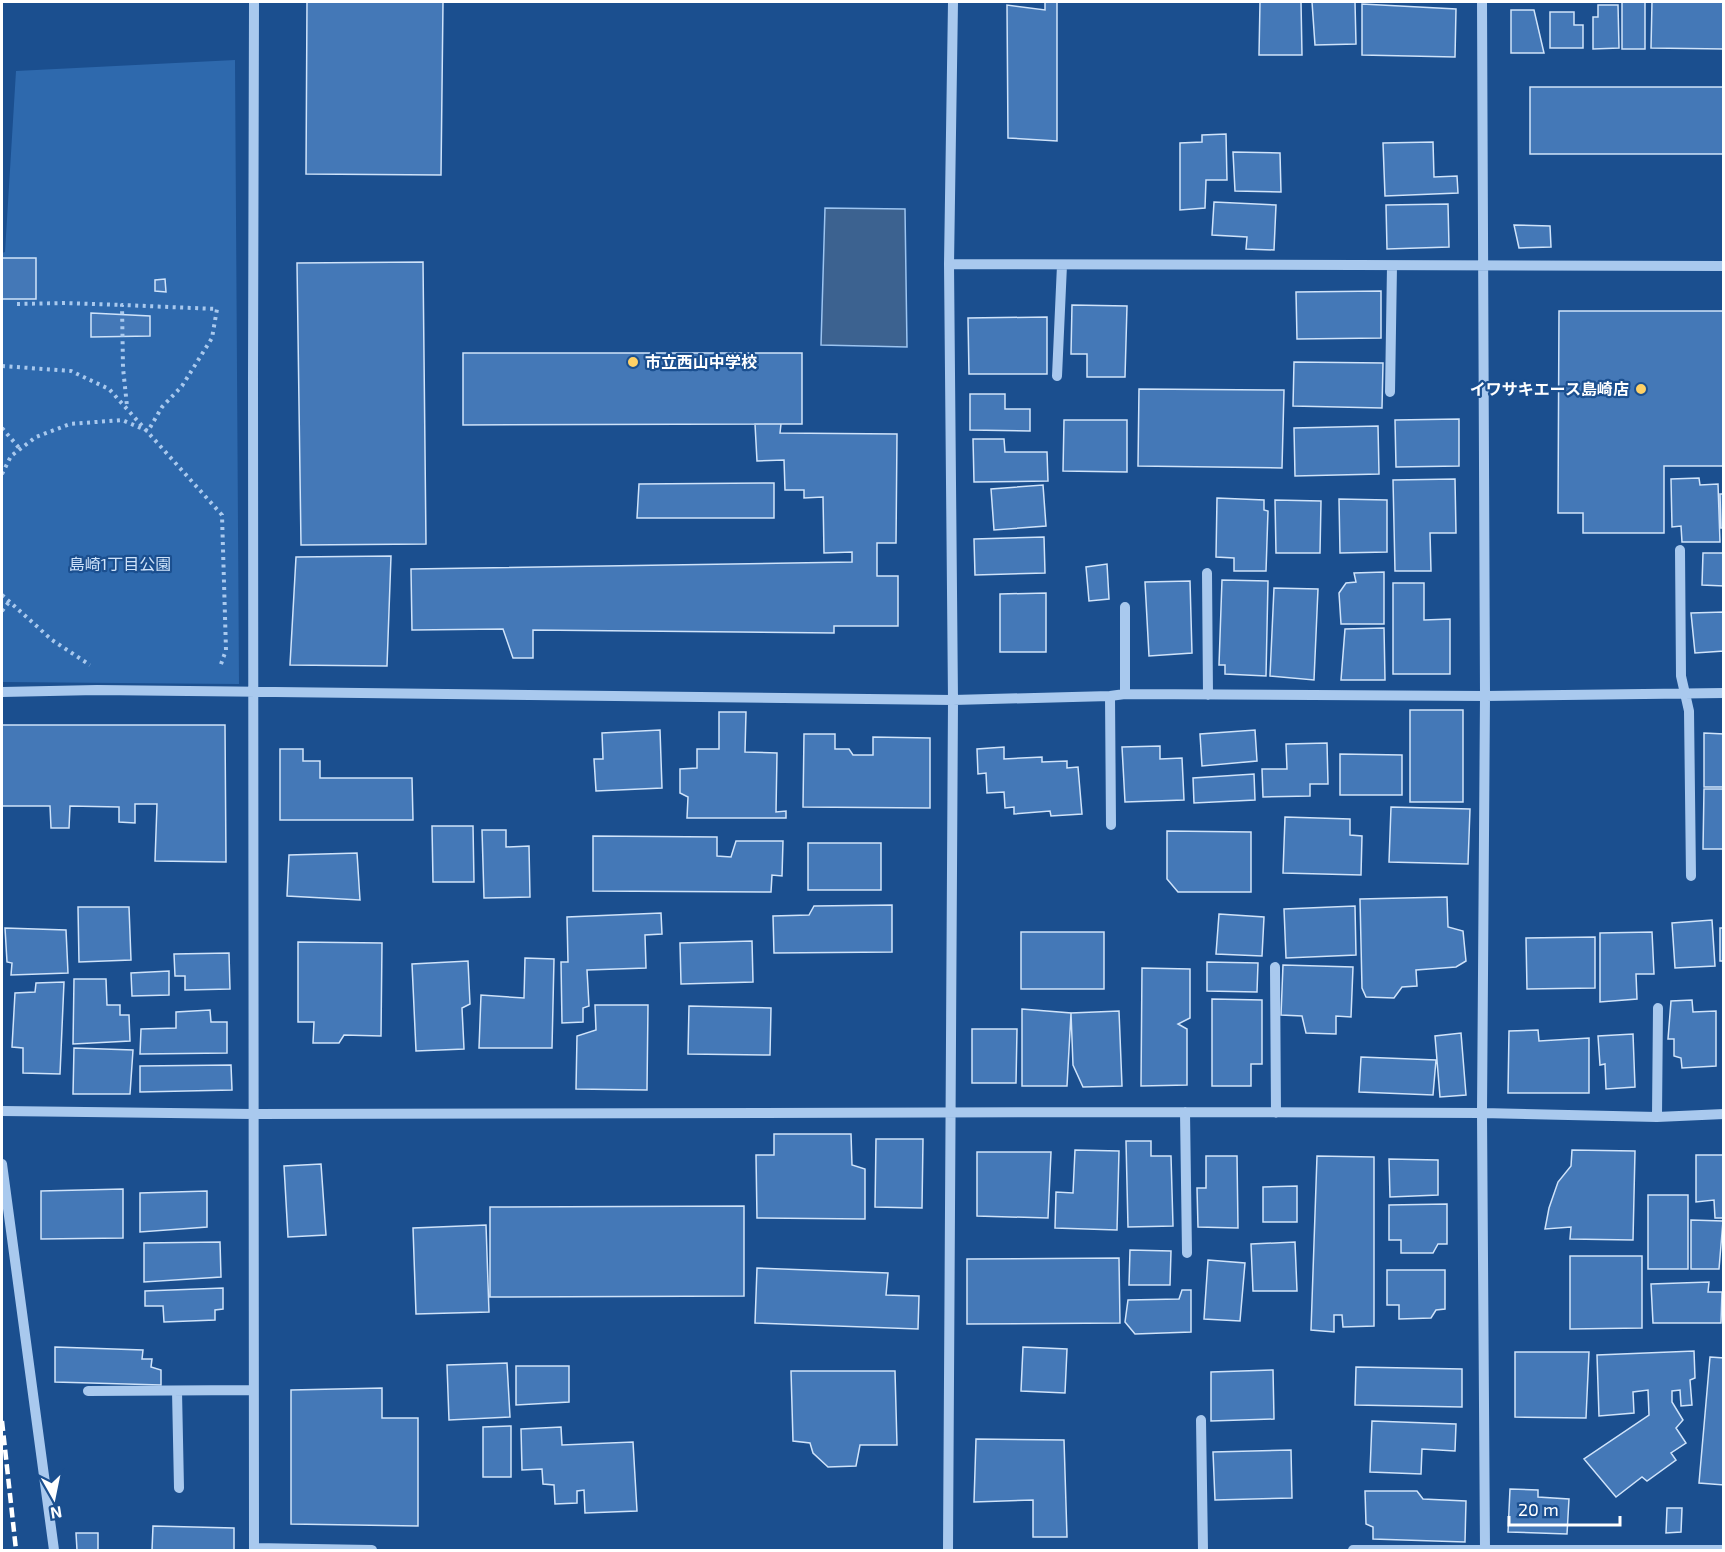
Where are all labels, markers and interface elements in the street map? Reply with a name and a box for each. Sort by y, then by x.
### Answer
place label: 市立西山中学校 [645,352,757,371]
marker: 市立西山中学校 [626,355,640,369]
place label: イワサキエース島崎店 [1470,379,1629,398]
marker: イワサキエース島崎店 [1634,382,1648,396]
park label: 島崎1丁目公園 [69,554,171,573]
north arrow [24,1468,84,1528]
scale bar [1509,1489,1620,1527]
text: 20 m [1518,1498,1559,1520]
text: N [49,1503,64,1524]

